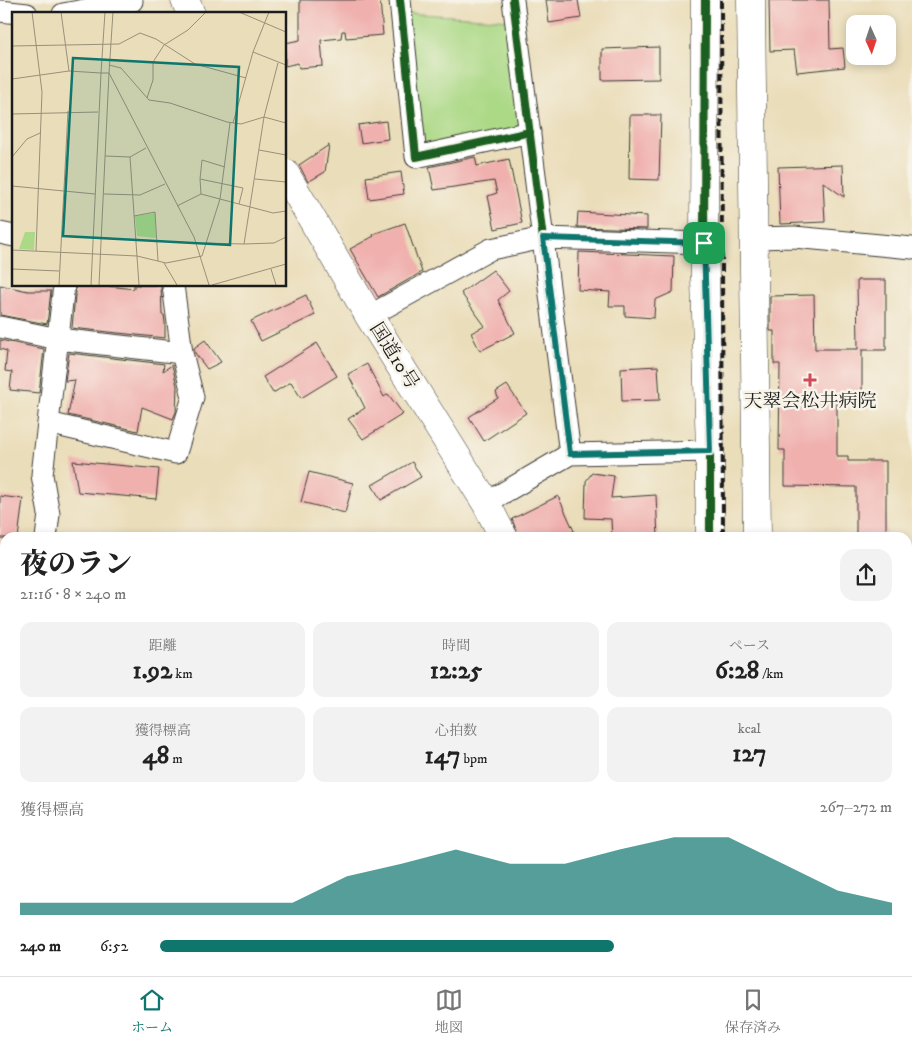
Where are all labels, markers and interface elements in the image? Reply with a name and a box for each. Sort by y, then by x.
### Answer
inset map [12,12,286,286]
north arrow [846,15,896,65]
map controls [846,15,896,65]
pin [683,222,725,264]
icon: arrive [690,229,718,257]
street label: 国道10号 [365,318,423,394]
marker: 天翠会松井病院 [803,373,817,387]
place label: 天翠会松井病院 [743,390,877,413]
text: 夜のラン [20,547,132,582]
button: share [840,549,892,601]
text: 21:16 · 8 × 240 m [20,584,126,604]
text: 距離 [149,637,177,655]
text: 時間 [442,637,470,655]
text: ペース [729,637,770,655]
text: 1.92 [133,655,172,686]
text: 12:25 [430,655,482,686]
text: 6:28 [715,655,759,686]
text: km [172,665,193,683]
text: /km [759,665,784,683]
text: kcal [738,720,761,738]
text: 獲得標高 [135,722,191,740]
text: 心拍数 [435,722,477,740]
text: 127 [732,738,766,769]
text: 48 [142,740,169,771]
text: 147 [424,740,460,771]
text: m [169,750,183,768]
text: bpm [460,750,488,768]
text: 267–272 m [820,797,892,817]
text: 獲得標高 [20,800,84,820]
text: 240 m [20,936,61,956]
text: 6:52 [100,936,128,956]
tab: ホーム [131,986,173,1037]
tab: 地図 [435,986,463,1037]
tab: 保存済み [725,986,781,1037]

